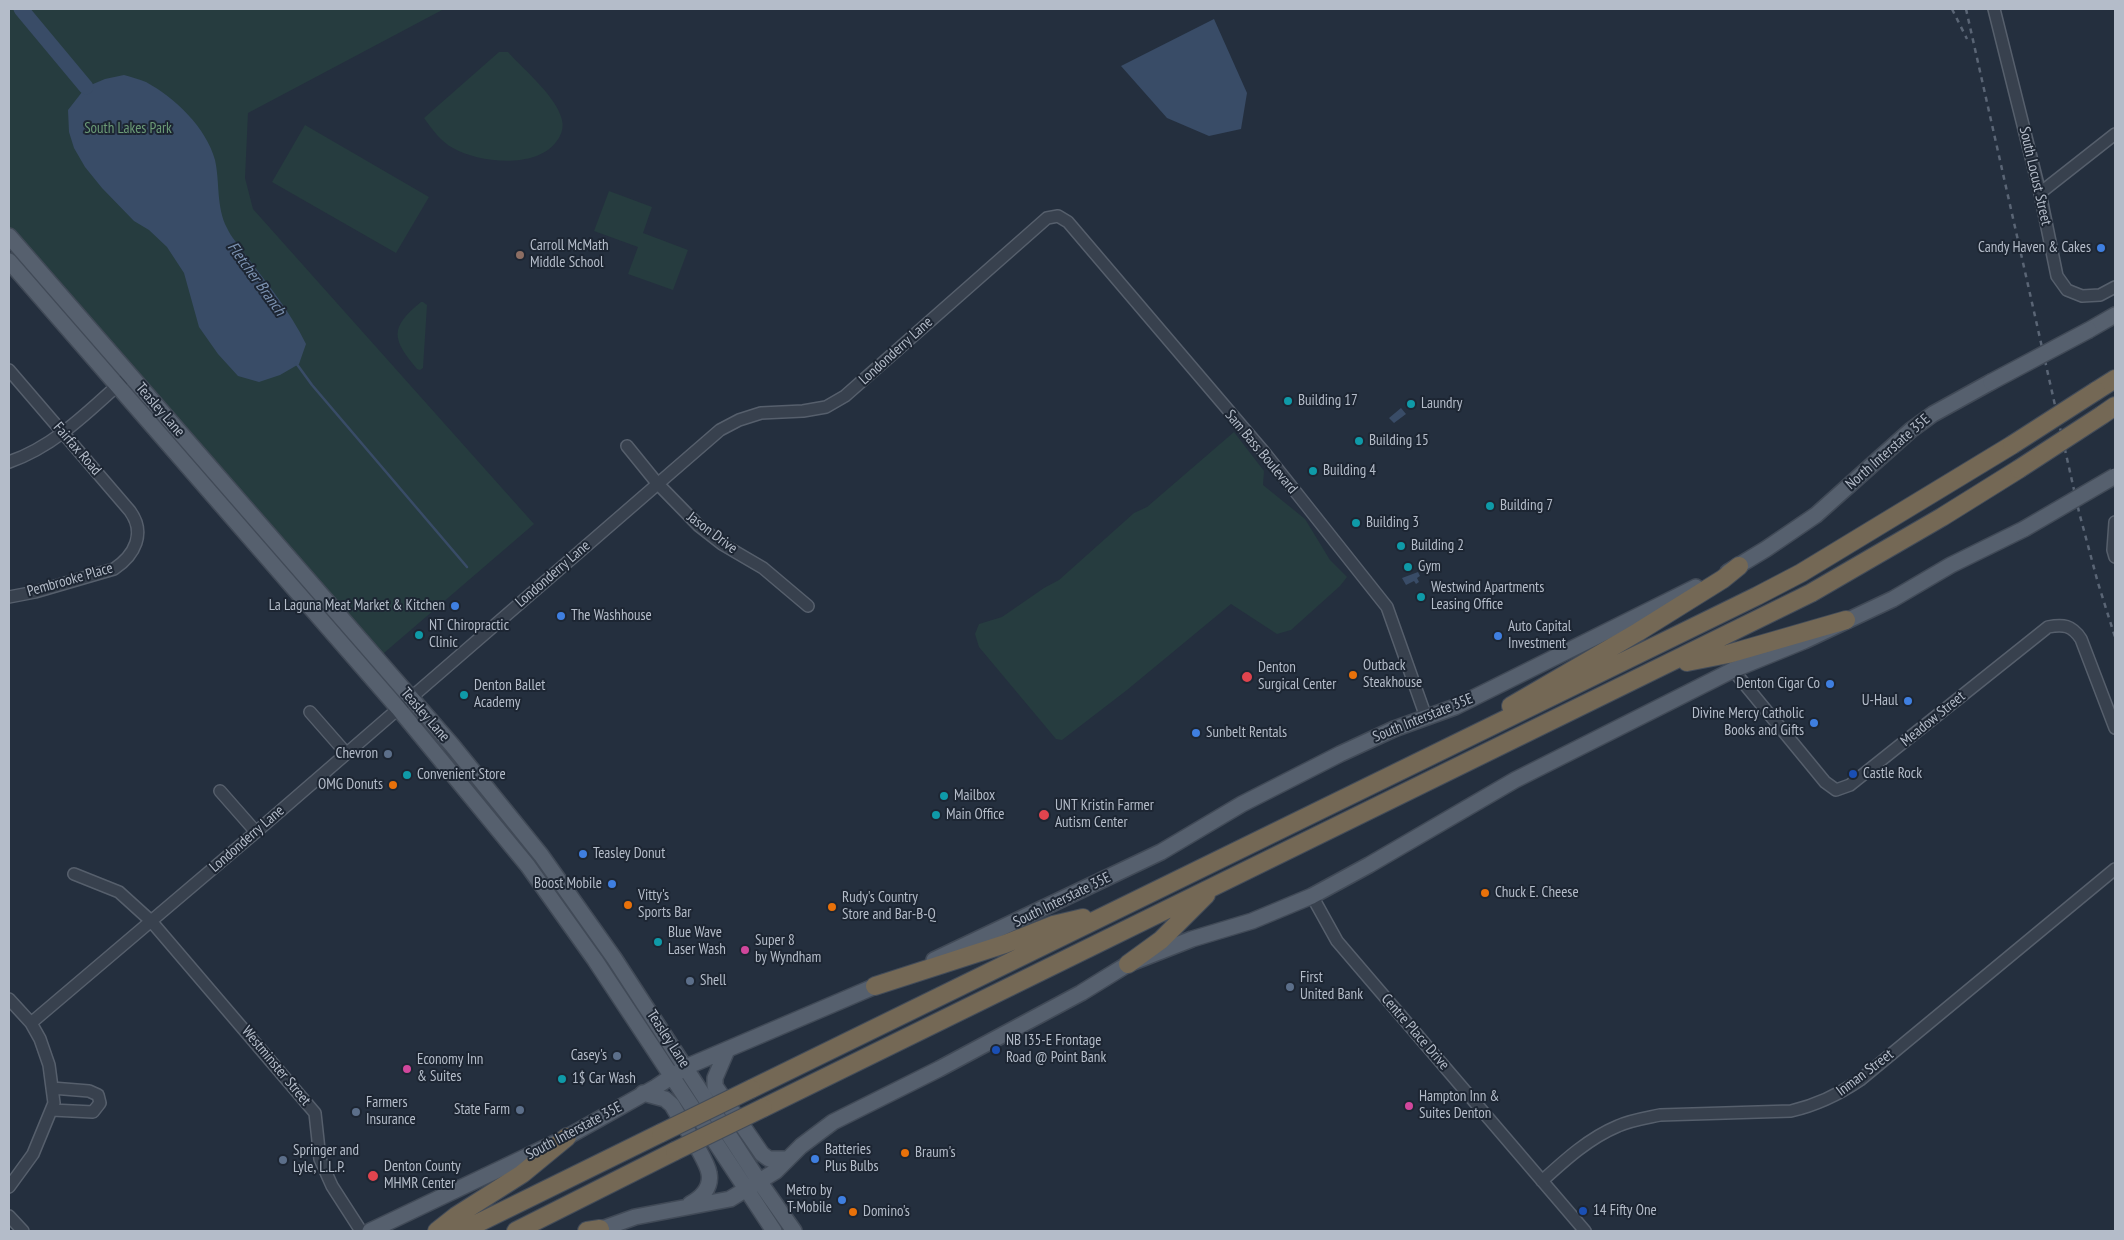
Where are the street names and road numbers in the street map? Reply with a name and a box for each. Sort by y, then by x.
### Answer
street label: South Locust Street [2015,125,2055,227]
street label: Londonderry Lane [856,313,936,389]
street label: Teasley Lane [132,379,188,441]
street label: Sam Bass Boulevard [1221,407,1301,497]
street label: North Interstate 35E [1842,410,1934,494]
street label: Fairfax Road [49,419,105,479]
street label: Jason Drive [683,508,741,558]
street label: Londonderry Lane [512,537,594,611]
street label: Pembrooke Place [25,559,115,601]
street label: Teasley Lane [397,684,453,746]
street label: Meadow Street [1897,688,1969,750]
street label: South Interstate 35E [1370,690,1476,746]
street label: Londonderry Lane [206,802,288,876]
street label: South Interstate 35E [1010,869,1114,931]
street label: Centre Place Drive [1377,990,1453,1074]
street label: Teasley Lane [643,1007,693,1071]
street label: Westminster Street [238,1023,314,1109]
street label: Inman Street [1833,1046,1897,1100]
street label: South Interstate 35E [523,1098,625,1164]

